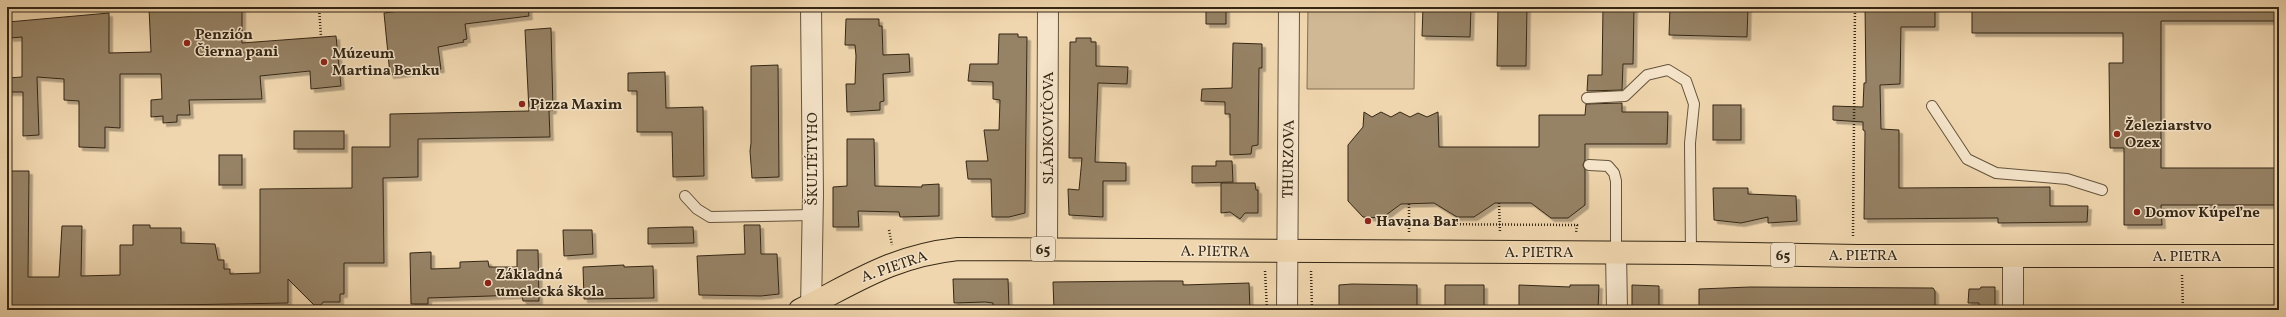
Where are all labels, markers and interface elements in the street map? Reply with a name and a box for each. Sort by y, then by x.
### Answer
place label: Penzión Čierna pani [195,25,278,63]
marker: Penzión Čierna pani [182,38,192,48]
place label: Múzeum Martina Benku [332,44,440,82]
marker: Múzeum Martina Benku [319,57,329,67]
street label: SLÁDKOVIČOVA [1039,71,1060,185]
place label: Pizza Maxim [530,95,623,116]
marker: Pizza Maxim [517,99,527,109]
street label: ŠKULTÉTYHO [803,112,824,206]
place label: Železiarstvo Ozex [2125,116,2212,154]
street label: THURZOVA [1278,119,1301,199]
marker: Železiarstvo Ozex [2112,129,2122,139]
place label: Domov Kúpeľne [2145,203,2260,224]
marker: Domov Kúpeľne [2132,207,2142,217]
place label: Havana Bar [1376,212,1458,233]
marker: Havana Bar [1363,216,1373,226]
road number: 65 [1031,237,1055,261]
street label: A. PIETRA [1180,241,1250,264]
street label: A. PIETRA [1504,243,1574,264]
road number: 65 [1771,243,1795,267]
street label: A. PIETRA [858,246,931,289]
street label: A. PIETRA [1828,246,1898,267]
street label: A. PIETRA [2152,247,2222,268]
place label: Základná umelecká škola [496,265,605,303]
marker: Základná umelecká škola [483,278,493,288]

